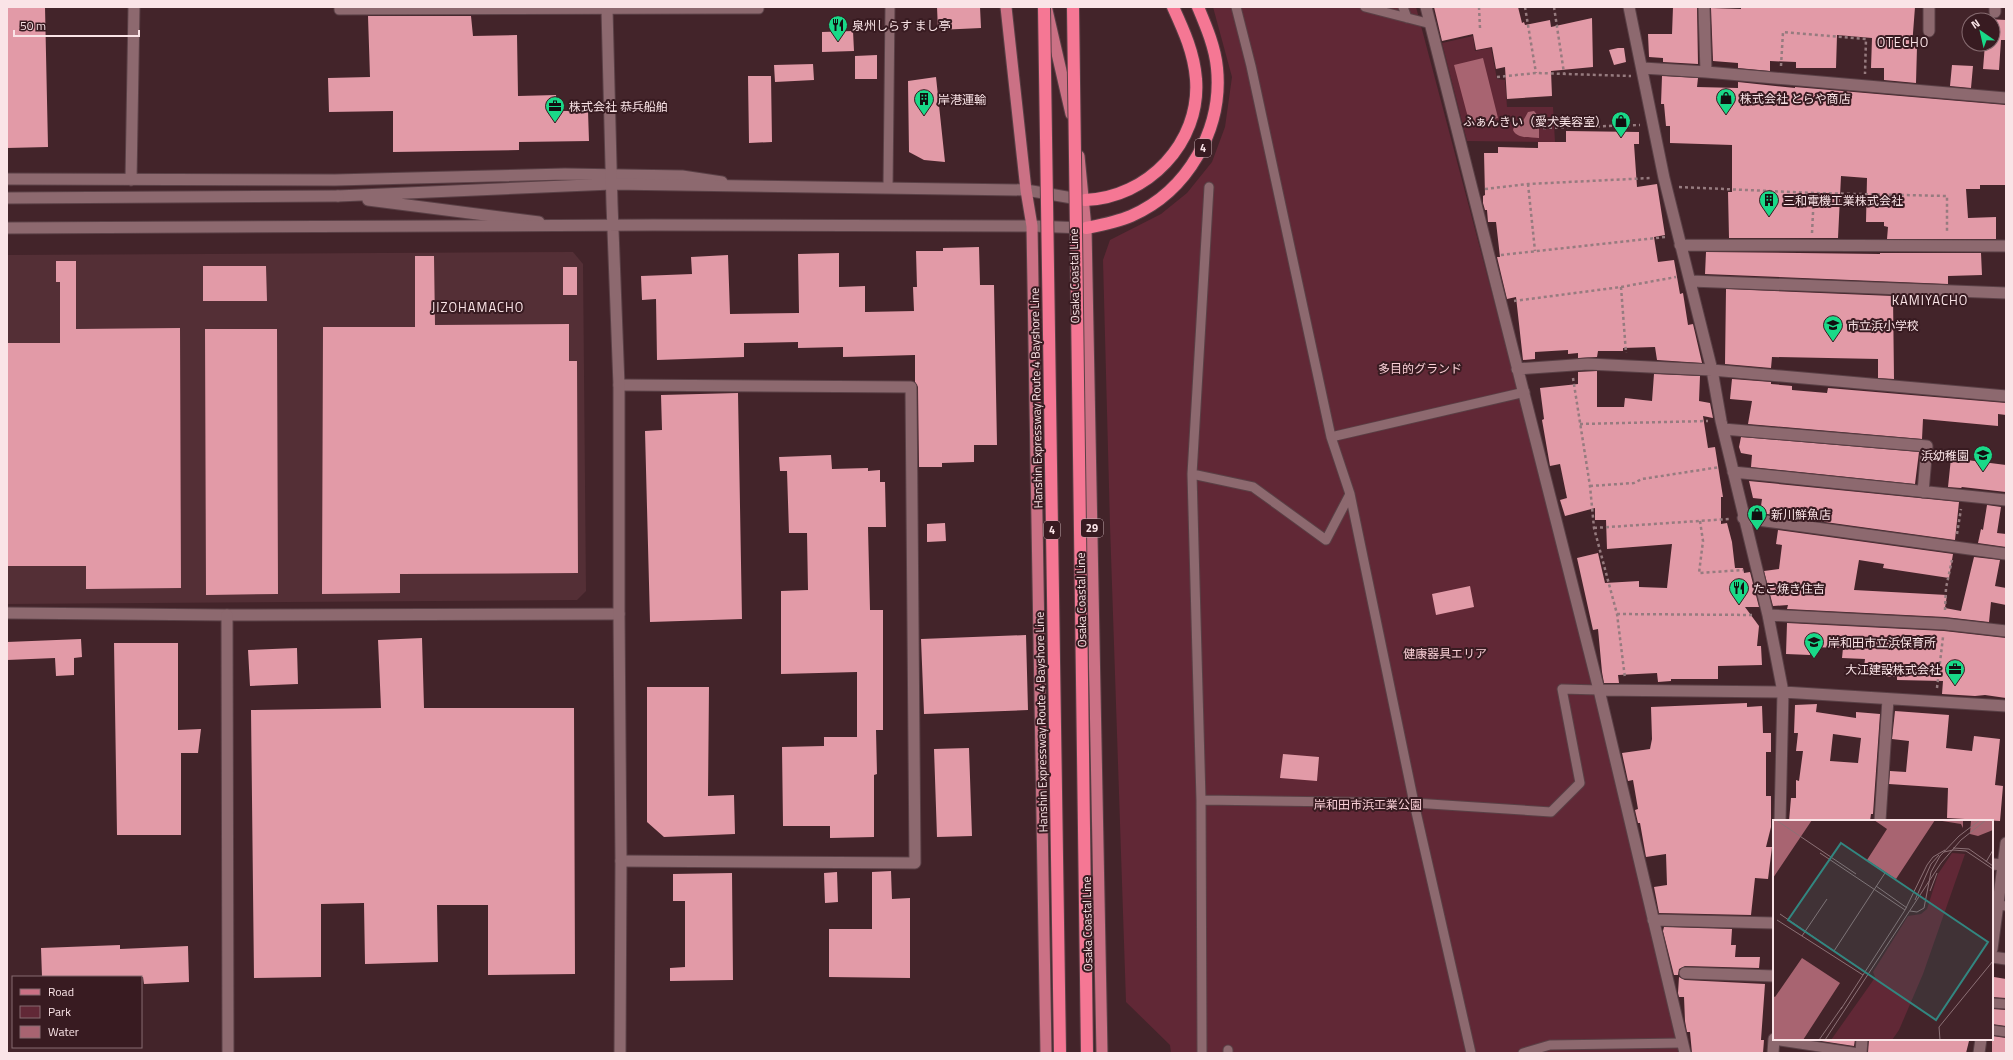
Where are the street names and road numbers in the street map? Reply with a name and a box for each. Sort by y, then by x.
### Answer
road number: 4 [1195,139,1211,157]
street label: Osaka Coastal Line [1064,228,1084,324]
street label: Hanshin Expressway Route 4 Bayshore Line [1025,288,1047,508]
road number: 29 [1081,519,1103,537]
road number: 4 [1044,521,1060,539]
street label: Osaka Coastal Line [1071,552,1091,648]
street label: Hanshin Expressway Route 4 Bayshore Line [1030,612,1052,832]
street label: Osaka Coastal Line [1077,876,1097,972]

